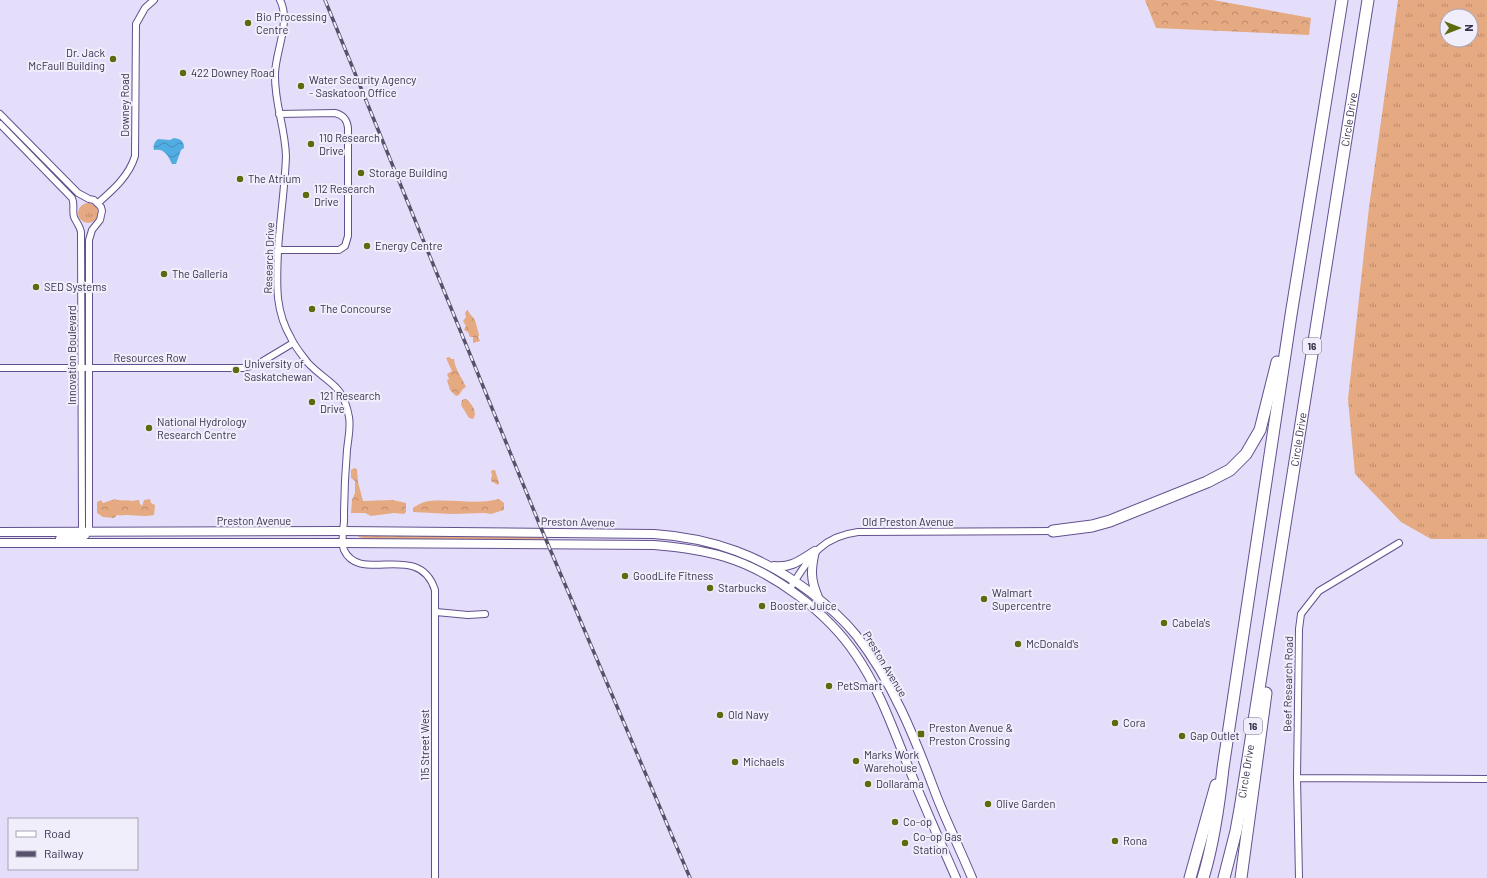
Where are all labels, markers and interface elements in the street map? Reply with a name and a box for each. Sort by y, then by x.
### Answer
north arrow [1439,8,1479,48]
place label: Bio Processing Centre [256,10,327,36]
marker: Bio Processing Centre [243,18,253,28]
text: N [1463,24,1476,32]
place label: Dr. Jack McFaull Building [28,46,105,72]
marker: Dr. Jack McFaull Building [108,54,118,64]
place label: 422 Downey Road [191,66,275,79]
marker: 422 Downey Road [178,68,188,78]
street label: Downey Road [118,73,131,137]
place label: Water Security Agency - Saskatoon Office [309,73,416,99]
marker: Water Security Agency - Saskatoon Office [296,81,306,91]
street label: Circle Drive [1338,91,1359,147]
place label: 110 Research Drive [319,131,380,157]
marker: 110 Research Drive [306,139,316,149]
place label: Storage Building [369,166,448,179]
marker: Storage Building [356,168,366,178]
place label: The Atrium [248,172,301,185]
marker: The Atrium [235,174,245,184]
place label: 112 Research Drive [314,182,375,208]
marker: 112 Research Drive [301,190,311,200]
street label: Research Drive [261,222,276,294]
place label: Energy Centre [375,239,443,252]
marker: Energy Centre [362,241,372,251]
place label: The Galleria [172,267,228,280]
marker: The Galleria [159,269,169,279]
place label: SED Systems [44,280,107,293]
marker: SED Systems [31,282,41,292]
place label: The Concourse [320,302,392,315]
marker: The Concourse [307,304,317,314]
street label: Innovation Boulevard [65,305,78,405]
road number: 16 [1303,338,1321,354]
street label: Resources Row [114,351,187,364]
place label: University of Saskatchewan [244,357,313,383]
marker: University of Saskatchewan [231,365,241,375]
place label: 121 Research Drive [320,389,380,415]
marker: 121 Research Drive [307,397,317,407]
street label: Circle Drive [1287,411,1309,467]
place label: National Hydrology Research Centre [157,415,247,441]
marker: National Hydrology Research Centre [144,423,154,433]
street label: Preston Avenue [217,514,291,527]
street label: Preston Avenue [541,514,615,529]
street label: Old Preston Avenue [862,515,954,528]
place label: GoodLife Fitness [633,569,713,582]
marker: GoodLife Fitness [620,571,630,581]
place label: Starbucks [718,581,766,594]
marker: Starbucks [705,583,715,593]
place label: Walmart Supercentre [992,586,1052,612]
marker: Walmart Supercentre [979,594,989,604]
place label: Booster Juice [770,599,837,612]
marker: Booster Juice [757,601,767,611]
place label: Cabela's [1172,616,1210,629]
marker: Cabela's [1159,618,1169,628]
street label: Preston Avenue [861,628,910,699]
street label: Beef Research Road [1280,636,1295,732]
place label: McDonald's [1026,637,1079,650]
marker: McDonald's [1013,639,1023,649]
place label: PetSmart [837,679,882,692]
marker: PetSmart [824,681,834,691]
place label: Old Navy [728,708,769,721]
street label: 115 Street West [418,709,431,781]
marker: Old Navy [715,710,725,720]
place label: Cora [1123,716,1145,729]
marker: Cora [1110,718,1120,728]
road number: 16 [1244,718,1262,734]
place label: Preston Avenue & Preston Crossing [929,721,1013,747]
marker: Preston Avenue & Preston Crossing [916,729,926,739]
place label: Gap Outlet [1190,729,1240,742]
marker: Gap Outlet [1177,731,1187,741]
street label: Circle Drive [1235,743,1256,799]
place label: Marks Work Warehouse [864,748,920,774]
place label: Michaels [743,755,785,768]
marker: Marks Work Warehouse [851,756,861,766]
marker: Michaels [730,757,740,767]
place label: Dollarama [876,777,924,790]
marker: Dollarama [863,779,873,789]
place label: Olive Garden [996,797,1055,810]
marker: Olive Garden [983,799,993,809]
place label: Co-op [903,815,932,828]
marker: Co-op [890,817,900,827]
legend [8,818,138,870]
text: Road [44,826,71,840]
place label: Co-op Gas Station [913,830,962,856]
place label: Rona [1123,834,1147,847]
marker: Rona [1110,836,1120,846]
marker: Co-op Gas Station [900,838,910,848]
text: Railway [44,846,84,860]

